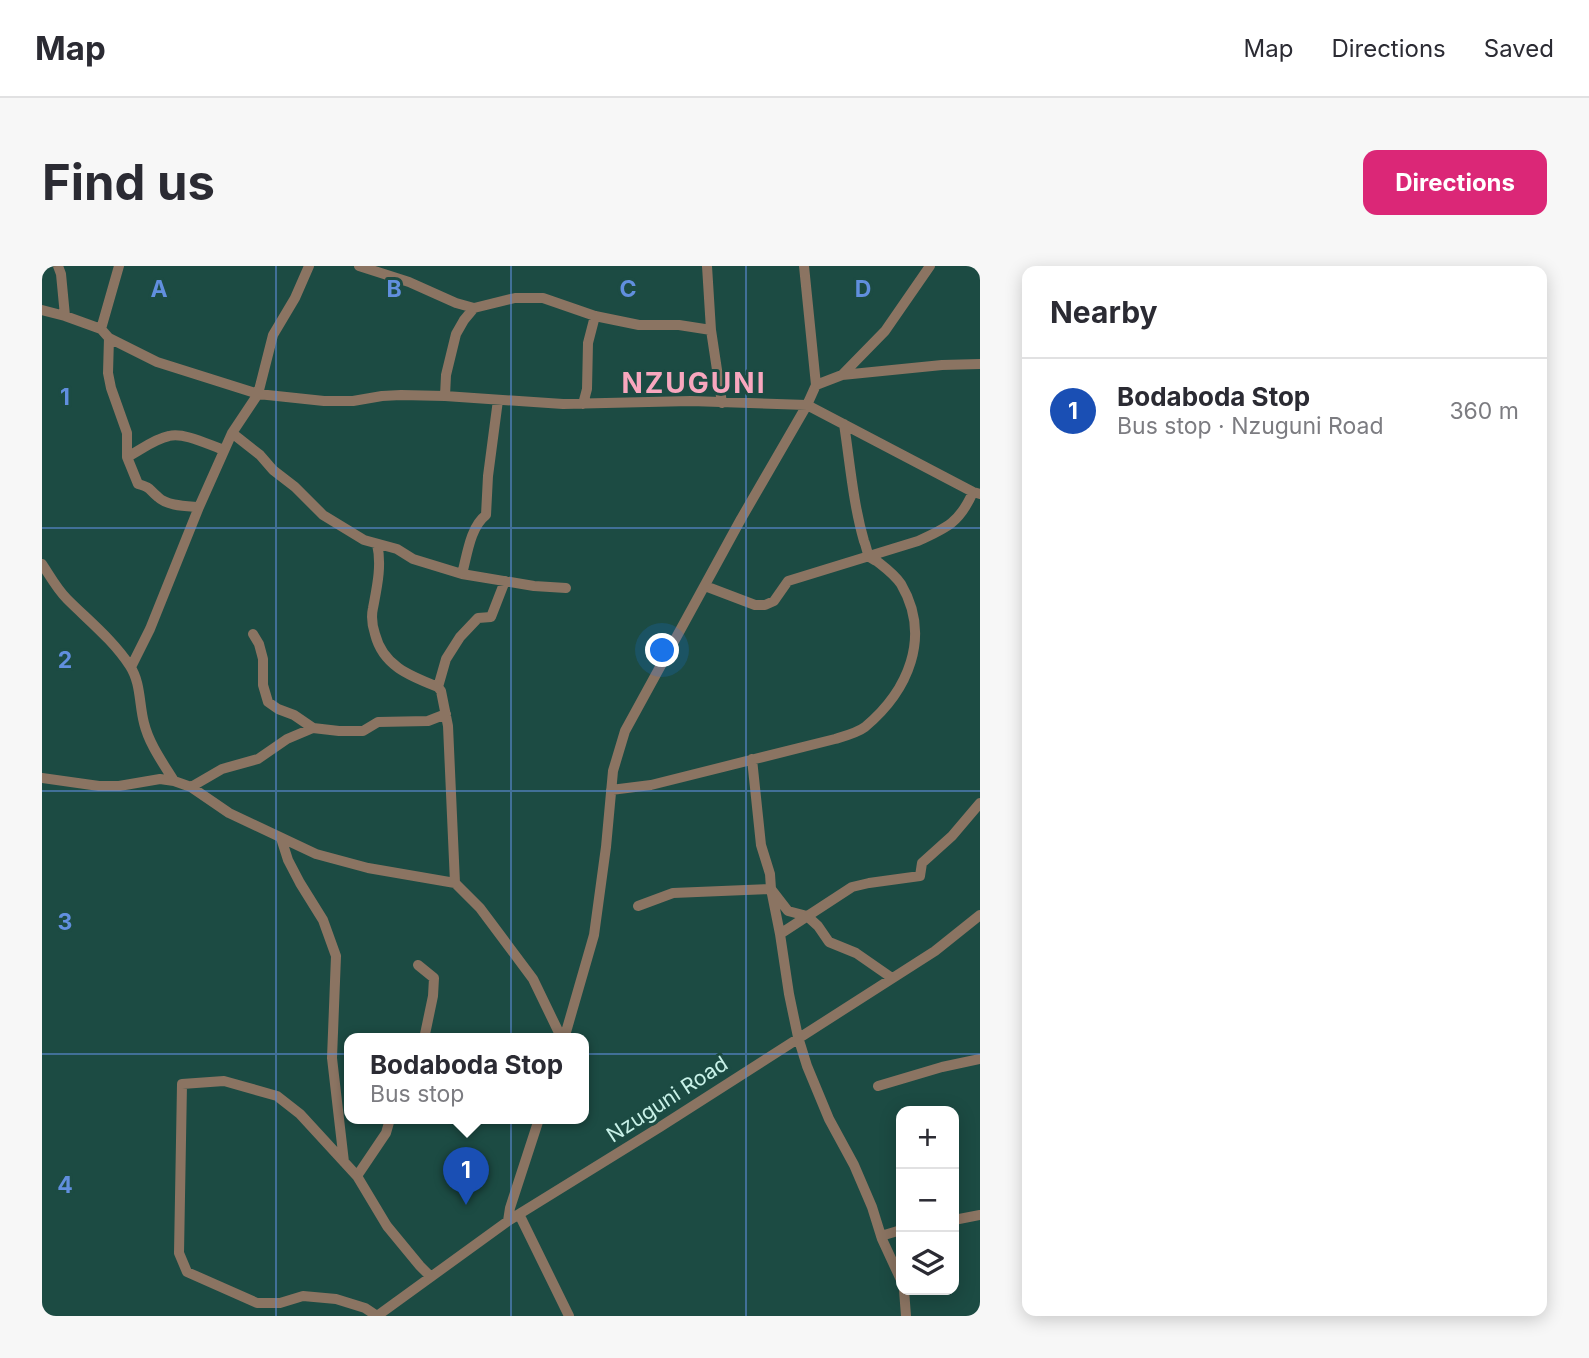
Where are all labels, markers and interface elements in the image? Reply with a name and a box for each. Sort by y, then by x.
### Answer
text: Map [35,28,106,68]
text: Map [1244,34,1293,63]
text: Directions [1331,34,1446,63]
text: Saved [1484,34,1554,63]
button: Directions [1363,150,1547,215]
text: Find us [42,153,215,212]
text: A [150,275,168,303]
text: B [386,275,402,303]
text: C [619,275,637,303]
text: D [855,275,871,303]
text: Nearby [1050,294,1158,330]
district label: NZUGUNI [621,366,767,400]
text: Bodaboda Stop [1117,381,1310,412]
text: 1 [60,383,70,411]
text: 1 [1068,397,1078,425]
text: 360 m [1449,397,1519,425]
text: Bus stop · Nzuguni Road [1117,412,1384,440]
your location [645,633,679,667]
text: 2 [58,646,72,674]
text: 3 [58,908,72,936]
popup [344,1033,589,1124]
text: Bodaboda Stop [370,1049,563,1080]
street label: Nzuguni Road [602,1051,732,1147]
text: Bus stop [370,1080,464,1108]
map controls [896,1106,959,1295]
button: + [896,1106,959,1169]
pin: 1 [443,1147,489,1205]
button: − [896,1169,959,1232]
text: 4 [57,1171,73,1199]
button: layers [896,1232,959,1295]

